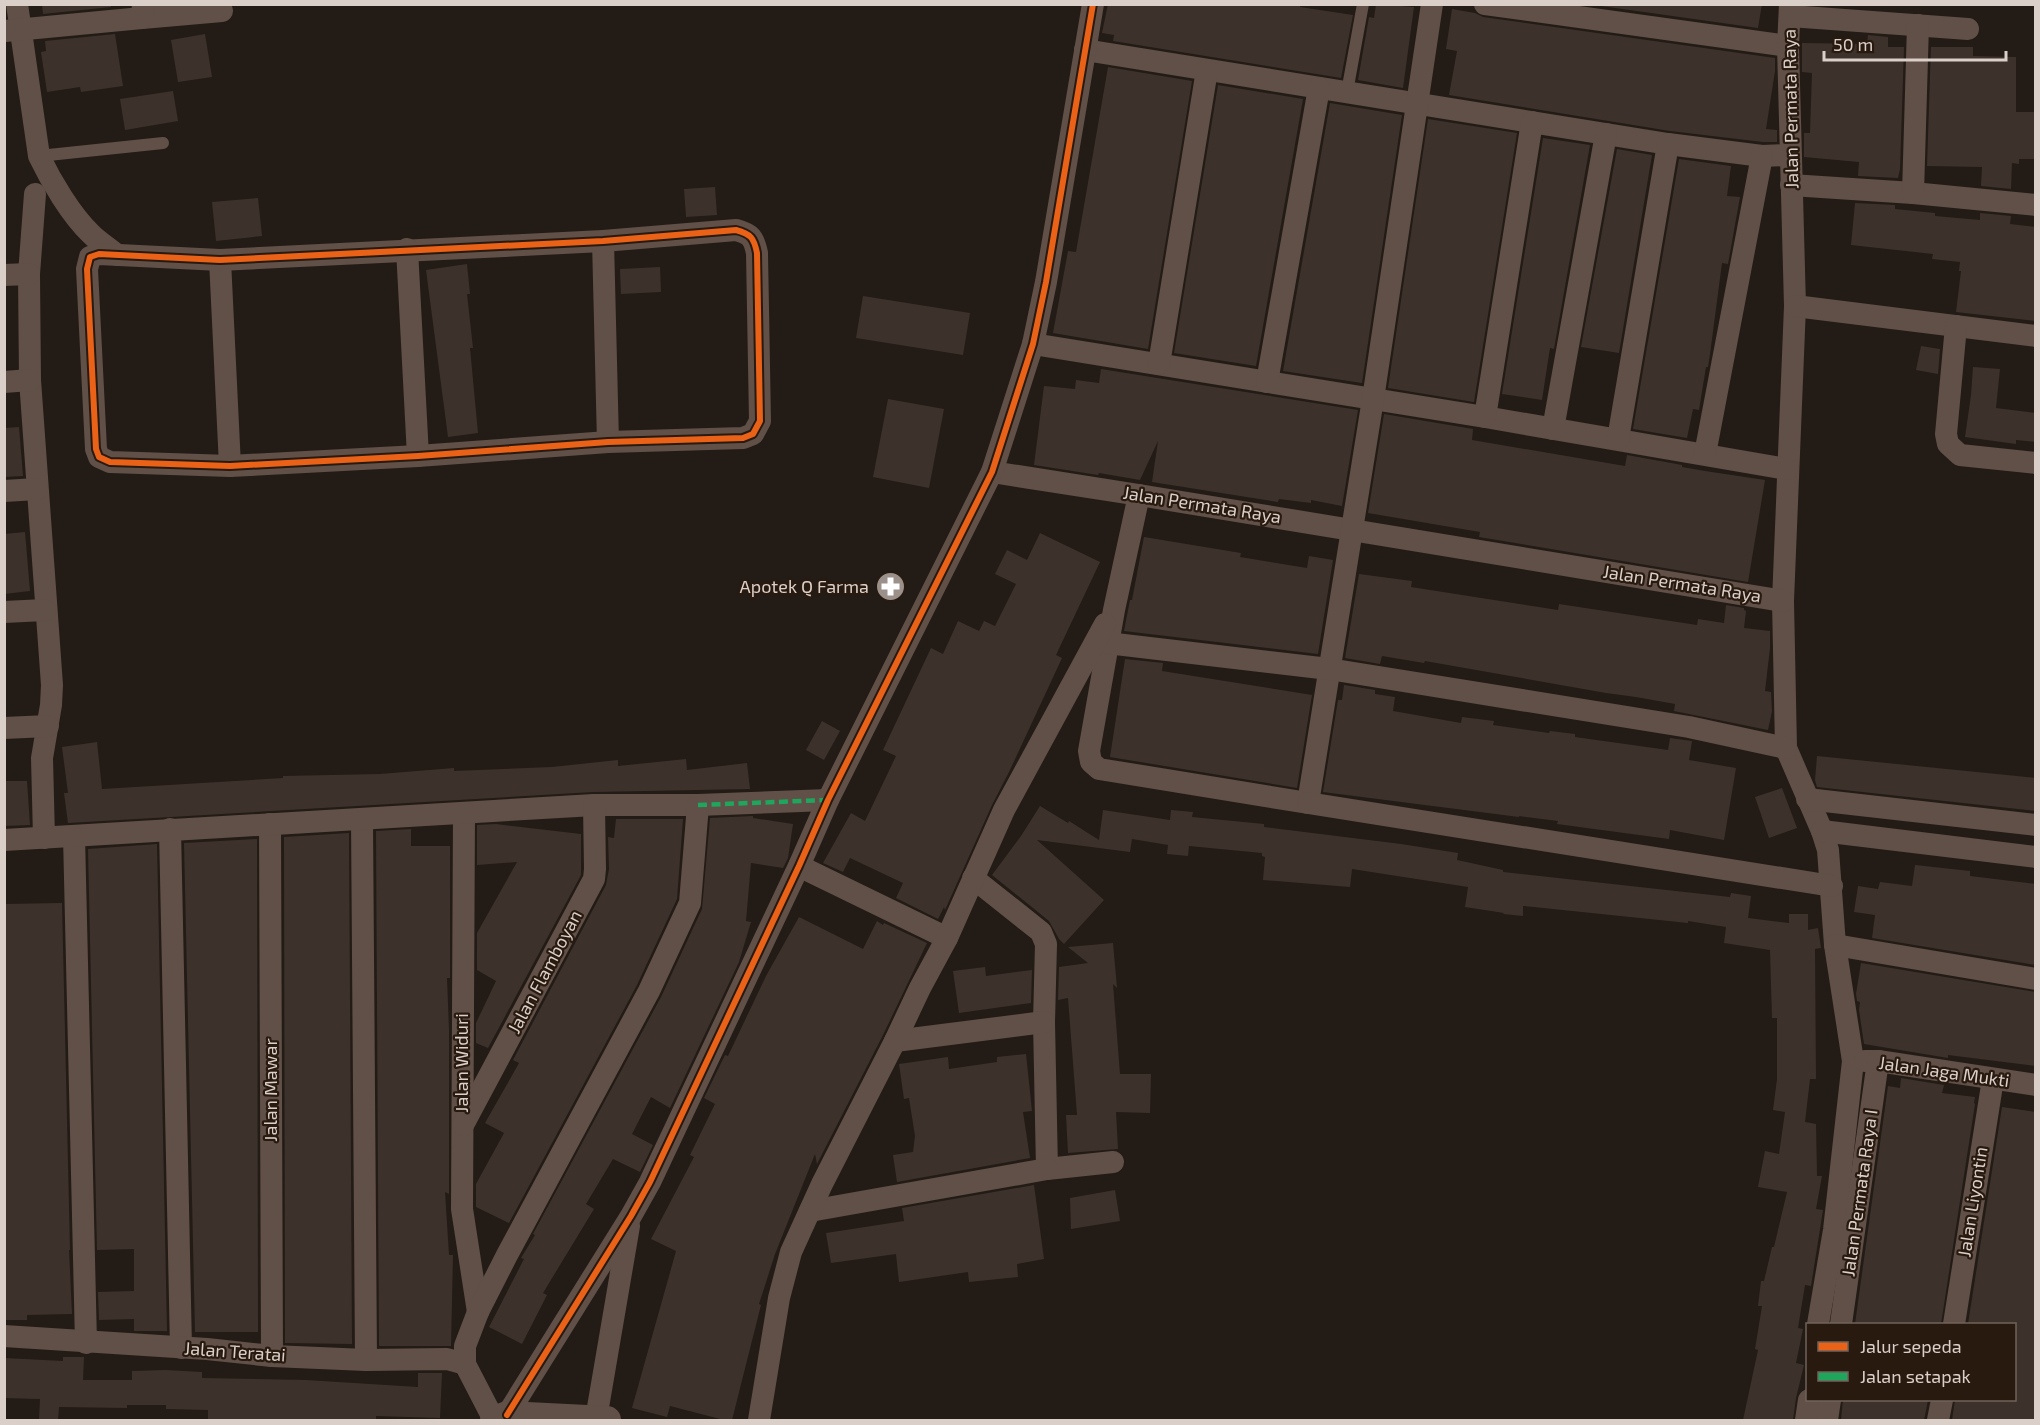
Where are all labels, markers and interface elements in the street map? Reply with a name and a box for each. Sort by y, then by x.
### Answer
scale bar [1824,24,2006,62]
street label: Jalan Permata Raya [1778,29,1802,189]
text: 50 m [1833,33,1873,55]
street label: Jalan Permata Raya [1122,481,1283,527]
street label: Jalan Permata Raya [1602,560,1763,606]
pharmacy icon: Apotek Q Farma [874,571,906,603]
place label: Apotek Q Farma [740,575,869,597]
street label: Jalan Flamboyan [502,906,586,1037]
street label: Jalan Widuri [450,1013,472,1113]
street label: Jalan Mawar [259,1038,281,1142]
street label: Jalan Jaga Mukti [1877,1051,2011,1091]
street label: Jalan Permata Raya I [1836,1108,1882,1278]
street label: Jalan Liyontin [1952,1145,1992,1259]
legend [1806,1323,2016,1401]
text: Jalur sepeda [1860,1335,1962,1357]
street label: Jalan Teratai [184,1336,287,1366]
text: Jalan setapak [1860,1365,1971,1387]

